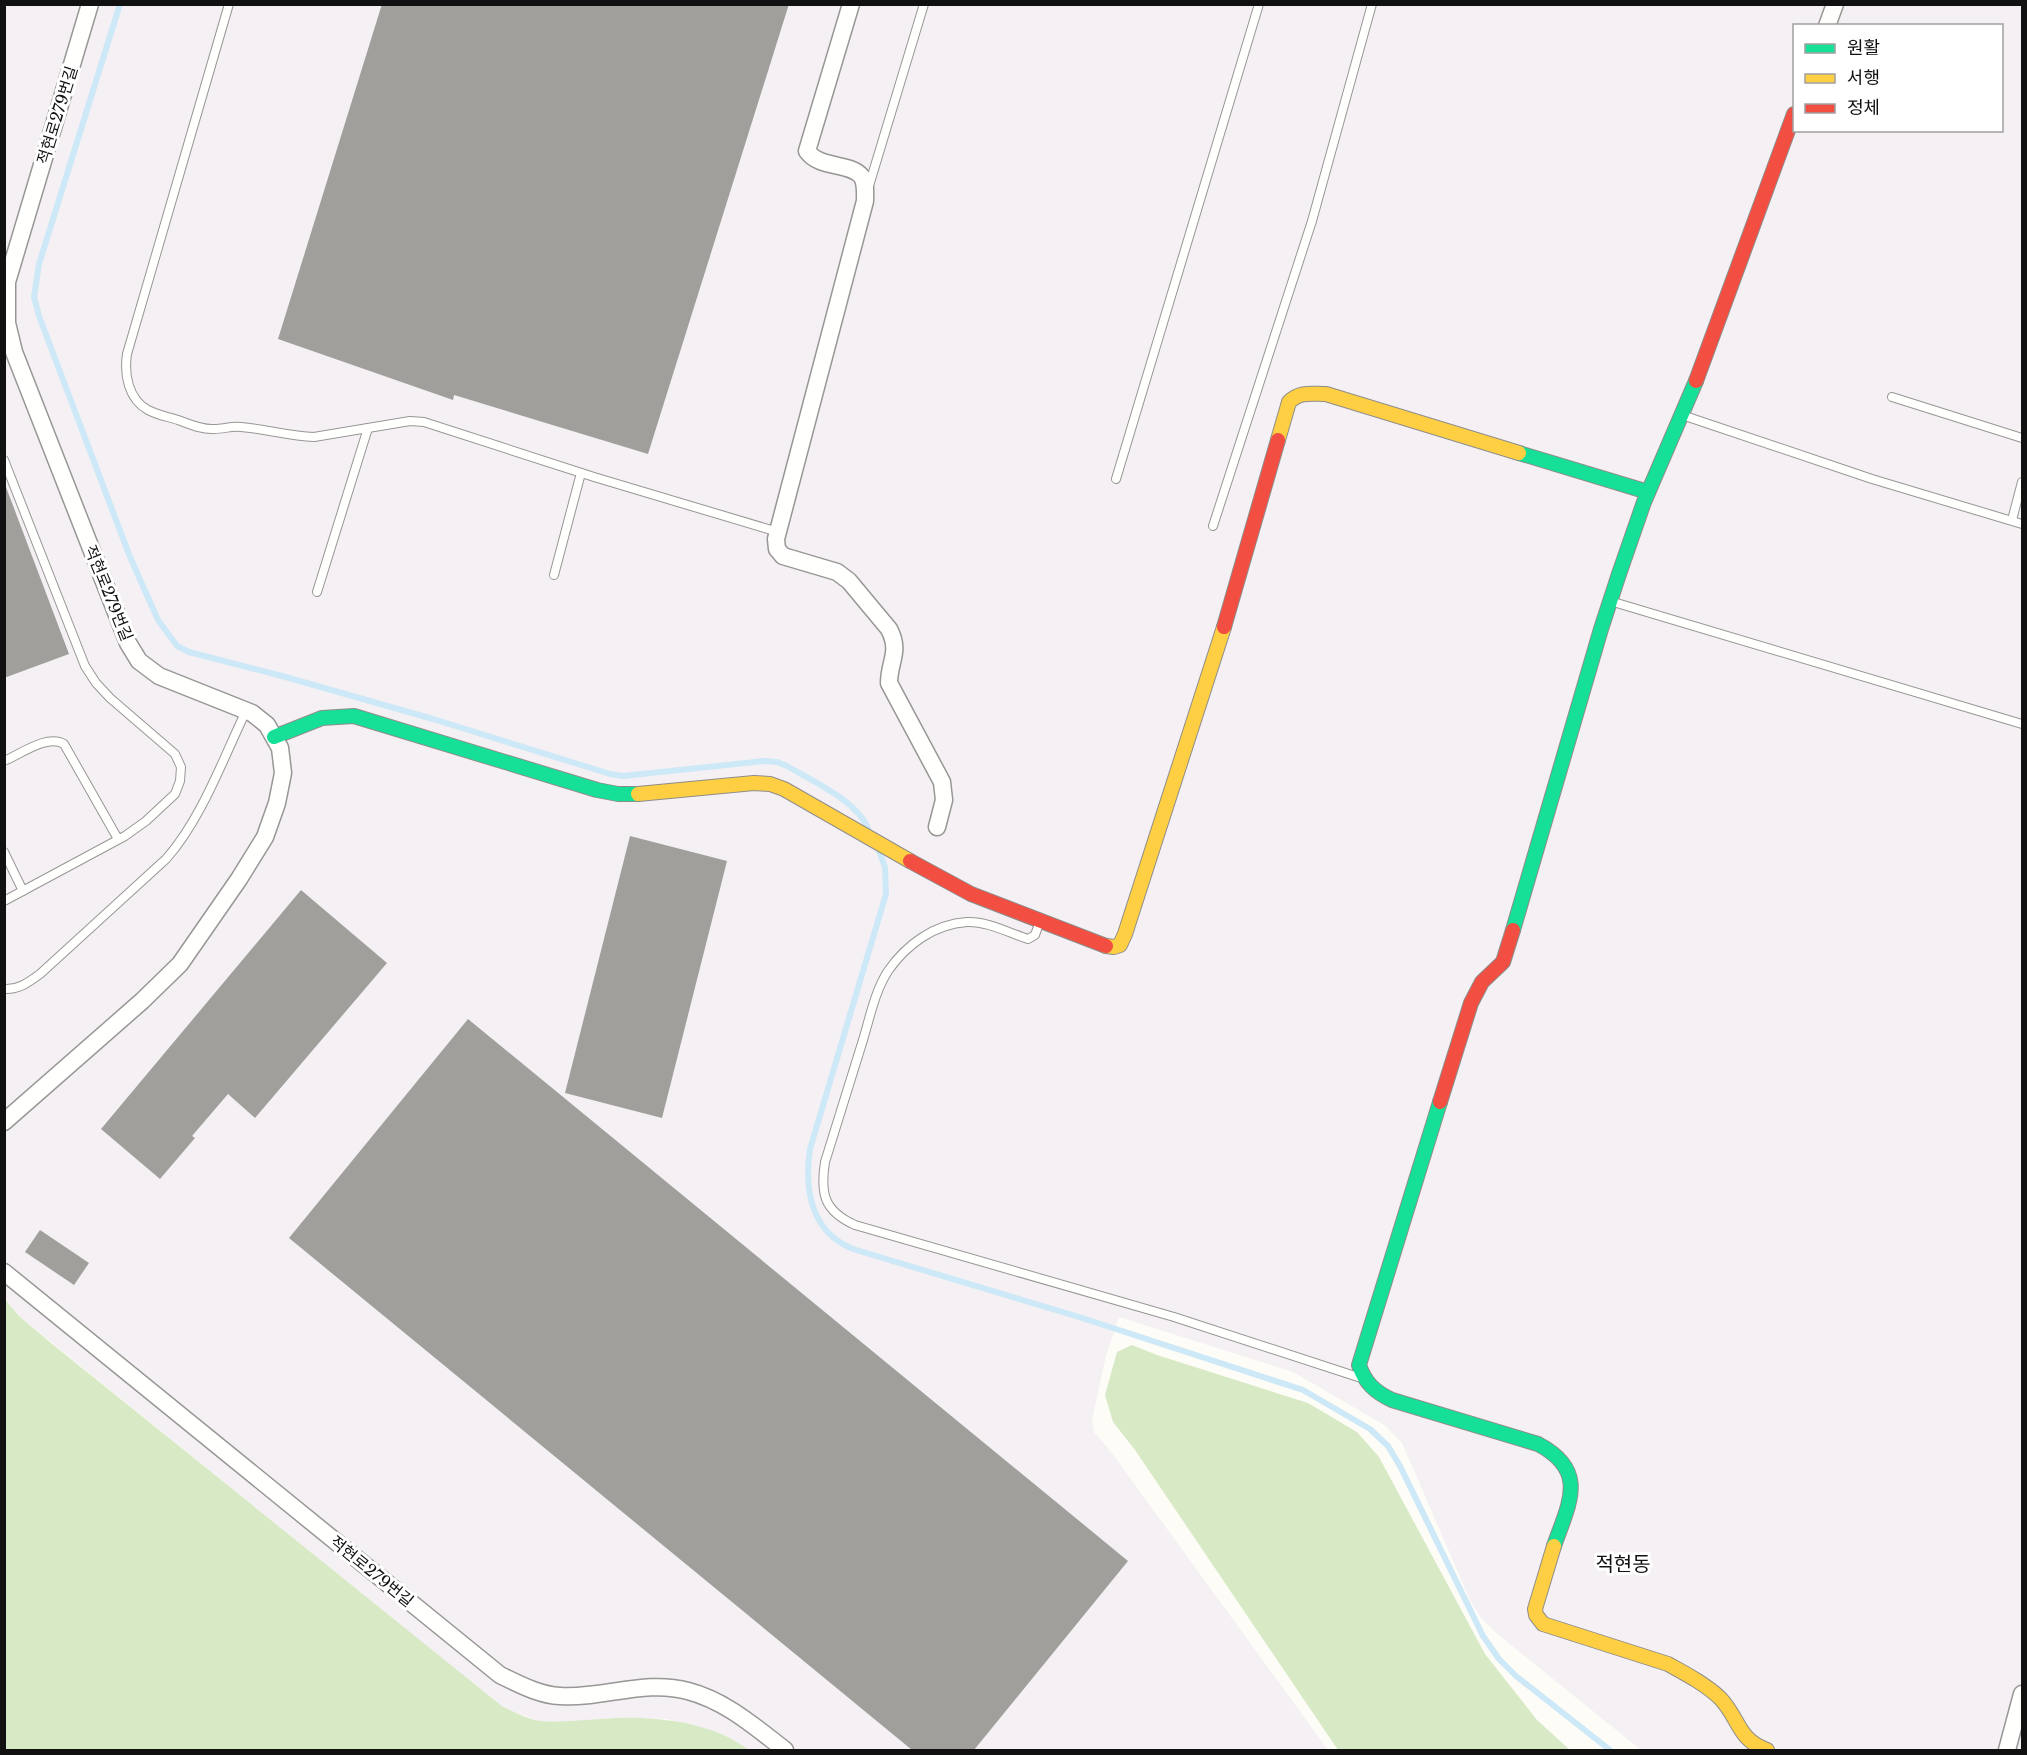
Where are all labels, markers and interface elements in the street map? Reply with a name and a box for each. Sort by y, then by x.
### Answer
legend [1793,24,2003,132]
text: 원활 [1847,37,1880,59]
street label: 적현로279번길 [33,63,81,167]
text: 서행 [1847,67,1880,89]
text: 정체 [1847,97,1880,119]
street label: 적현로279번길 [81,542,137,644]
street label: 적현로279번길 [326,1531,418,1611]
district label: 적현동 [1595,1552,1651,1576]

